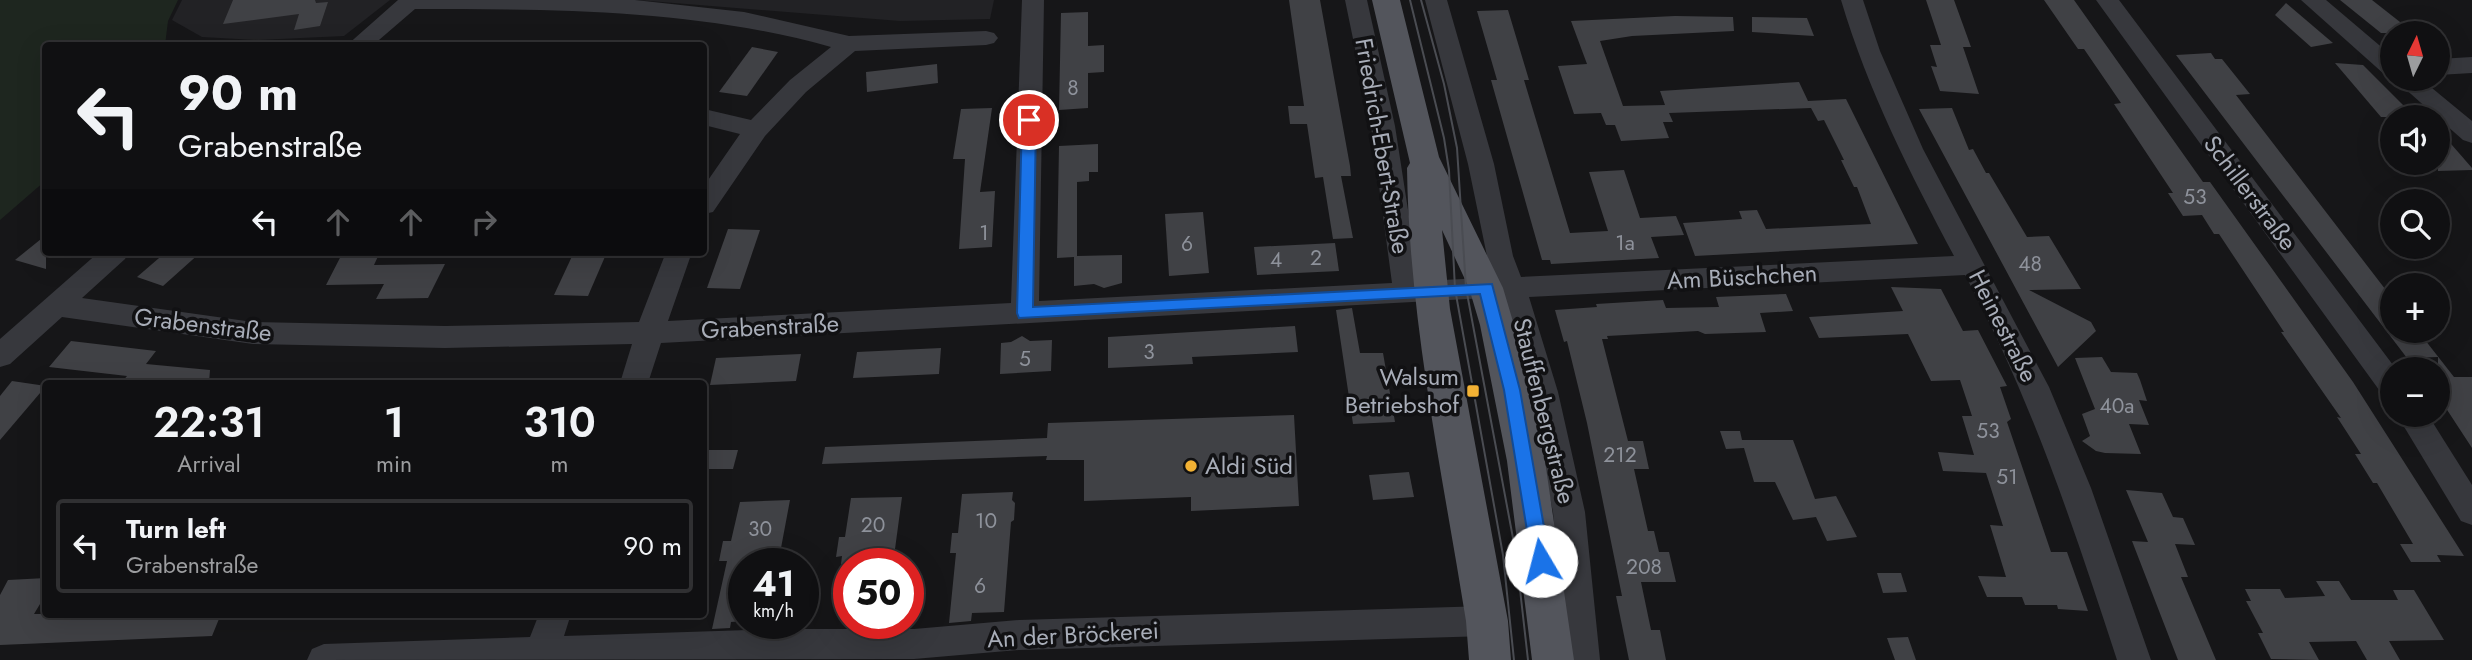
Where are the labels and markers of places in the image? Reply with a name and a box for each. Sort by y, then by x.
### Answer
pin [999,90,1059,150]
place label: Walsum Betriebshof [1345,359,1460,422]
marker: Walsum Betriebshof [1465,383,1481,399]
place label: Aldi Süd [1205,448,1293,483]
marker: Aldi Süd [1183,458,1199,474]

